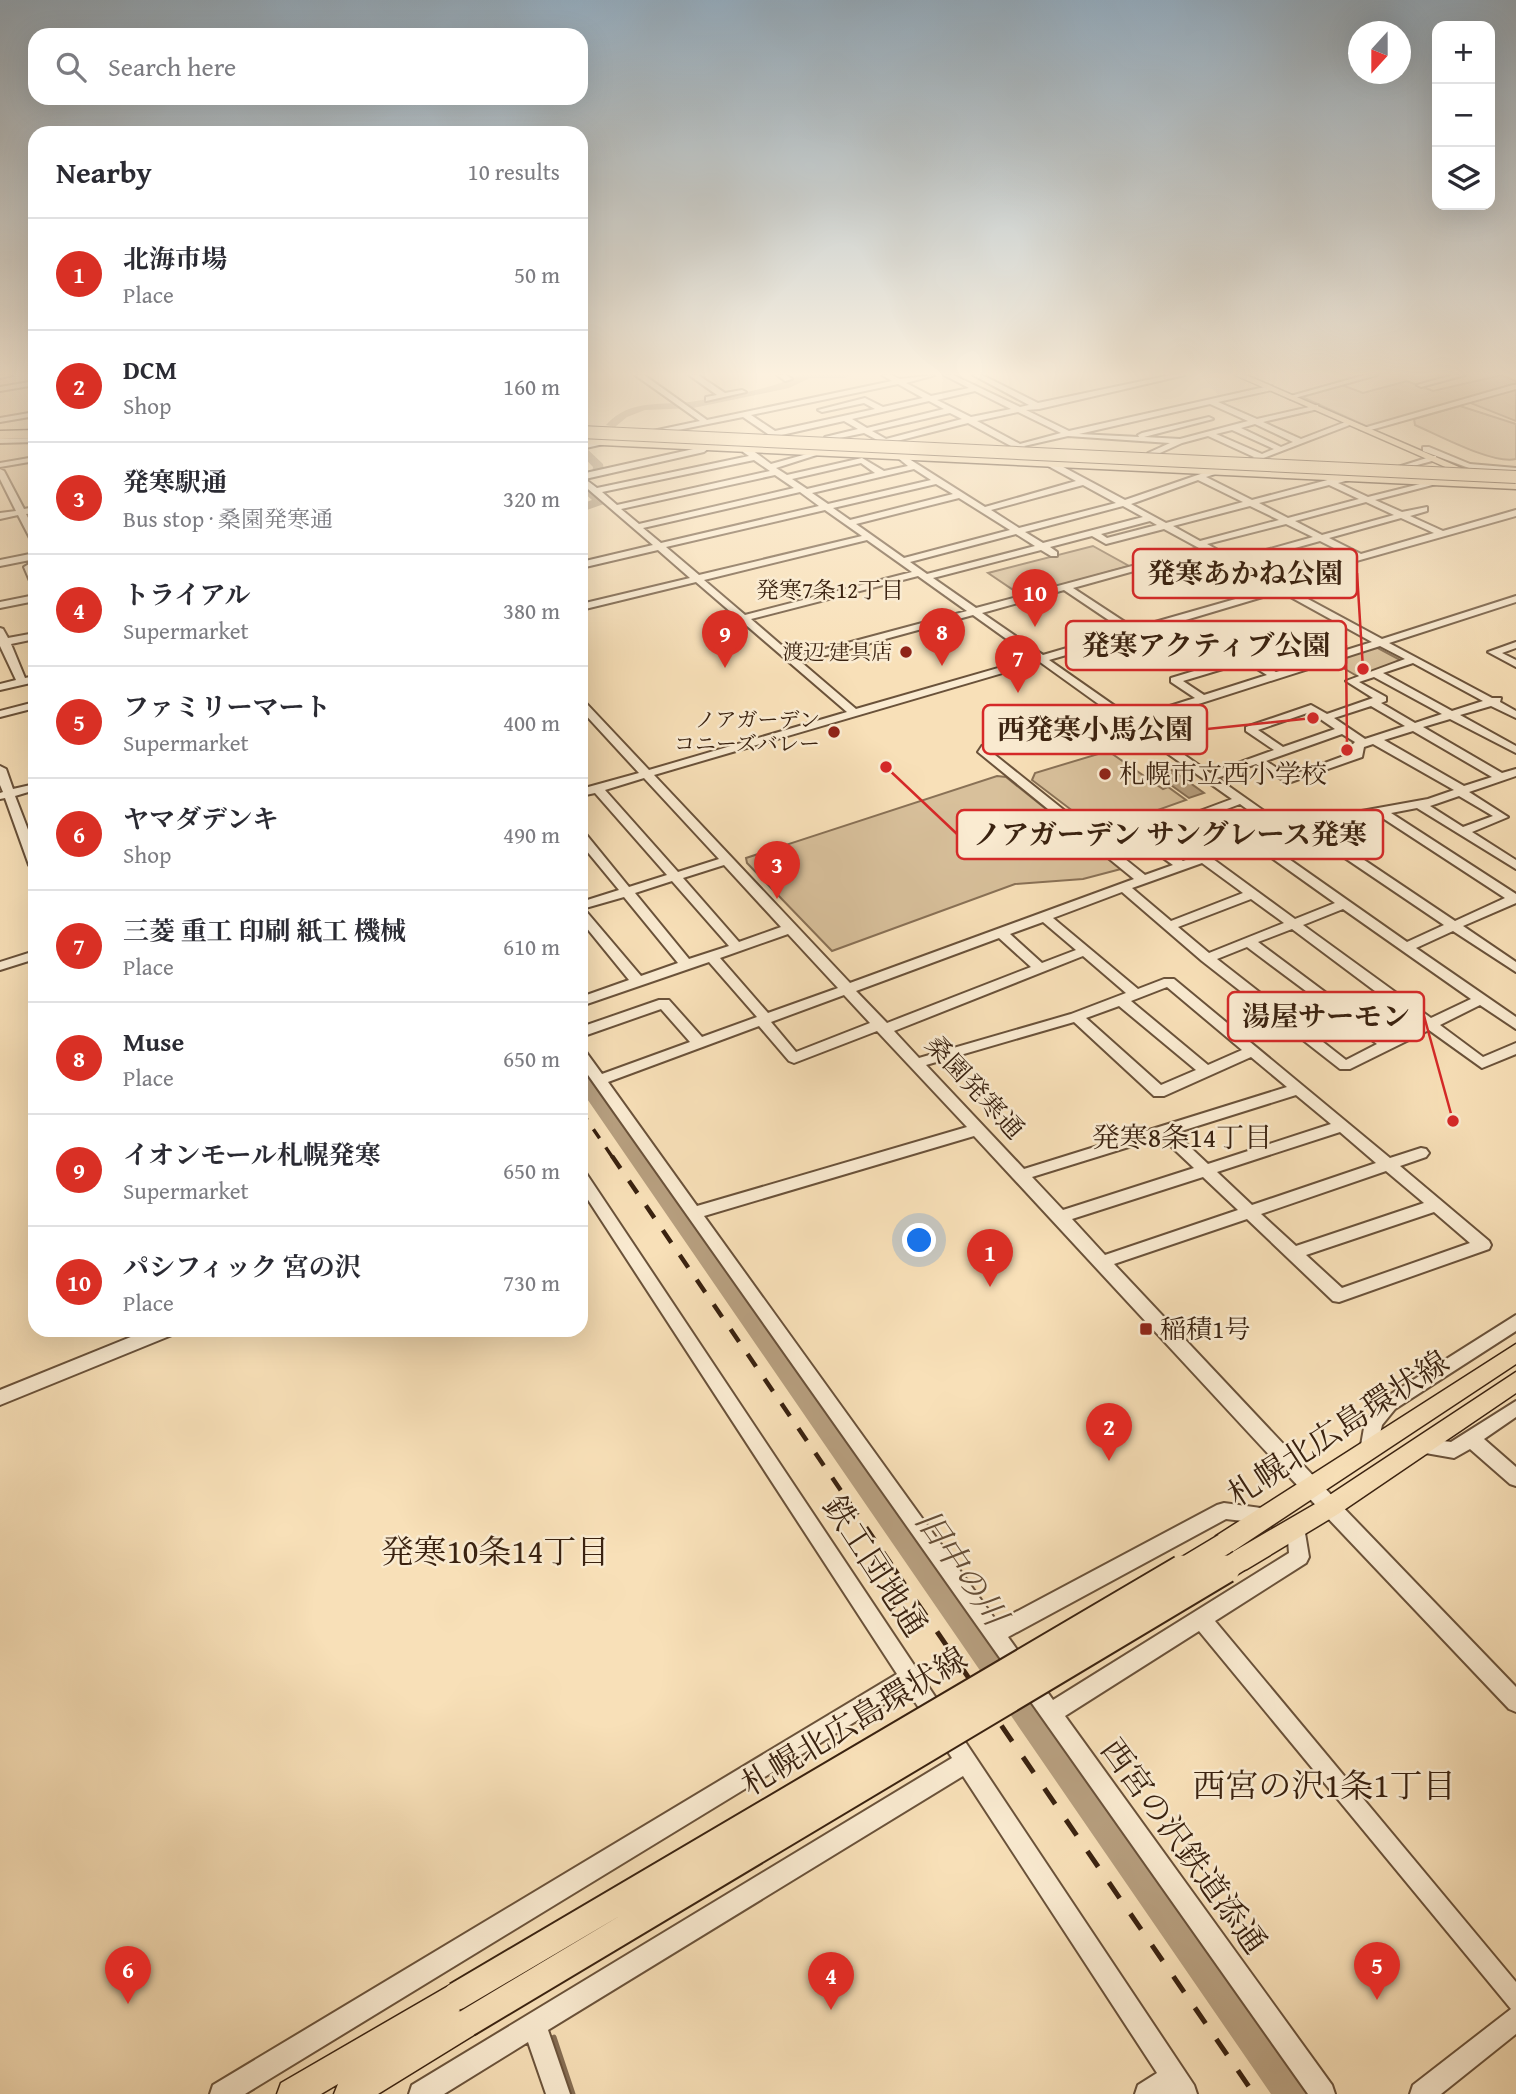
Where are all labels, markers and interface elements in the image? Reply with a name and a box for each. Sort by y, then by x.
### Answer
north arrow [1348,21,1411,84]
map controls [1432,21,1495,210]
button: + [1432,21,1495,84]
search box [28,28,588,105]
text: Search here [108,47,236,86]
icon: search [52,48,90,86]
button: − [1432,84,1495,147]
button: layers [1432,147,1495,210]
text: Nearby [56,150,152,194]
text: 10 results [468,155,560,188]
text: 北海市場 [123,239,227,278]
text: 1 [73,258,85,291]
text: 50 m [514,258,560,291]
text: Place [123,278,174,311]
text: DCM [123,350,177,389]
text: 2 [73,370,85,403]
text: 160 m [503,370,560,403]
text: Shop [123,389,171,422]
text: 発寒駅通 [123,462,227,501]
text: 3 [73,482,85,515]
text: 320 m [503,482,560,515]
text: Bus stop · 桑園発寒通 [123,502,333,535]
callout: 発寒あかね公園 [1133,549,1357,598]
text: 発寒あかね公園 [1147,552,1343,593]
pin: 10 [1012,569,1058,627]
district label: 発寒7条12丁目 [756,573,904,606]
text: トライアル [123,575,250,614]
text: 4 [73,594,85,627]
text: 380 m [503,594,560,627]
pin: 8 [919,608,965,666]
pin: 9 [702,610,748,668]
text: Supermarket [123,614,249,647]
callout: 発寒アクティブ公園 [1066,621,1346,670]
text: 発寒アクティブ公園 [1082,624,1330,665]
pin: 7 [995,635,1041,693]
place label: 渡辺 建具店 [782,636,892,667]
marker: 渡辺 建具店 [898,644,914,660]
text: ファミリーマート [123,687,330,726]
place label: ノアガーデン コニーズバレー [674,704,820,759]
callout: 西発寒小馬公園 [983,705,1207,754]
text: 5 [73,706,85,739]
text: 400 m [503,706,560,739]
text: 西発寒小馬公園 [997,708,1193,749]
marker: ノアガーデン コニーズバレー [826,724,842,740]
text: Supermarket [123,726,249,759]
place label: 札幌市立西小学校 [1119,754,1327,793]
marker: 札幌市立西小学校 [1097,766,1113,782]
text: ヤマダデンキ [123,799,278,838]
callout: ノアガーデン サングレース発寒 [957,810,1383,859]
text: ノアガーデン サングレース発寒 [973,813,1367,854]
text: 6 [73,818,85,851]
text: 490 m [503,818,560,851]
text: Shop [123,838,171,871]
pin: 3 [754,841,800,899]
text: 三菱 重工 印刷 紙工 機械 [123,911,406,950]
text: 7 [73,930,85,963]
text: 610 m [503,930,560,963]
text: Place [123,950,174,983]
callout: 湯屋サーモン [1228,992,1424,1041]
text: 湯屋サーモン [1242,995,1410,1036]
text: Muse [123,1022,184,1061]
street label: 桑園発寒通 [917,1026,1034,1148]
text: 8 [73,1042,85,1075]
text: 650 m [503,1042,560,1075]
text: Place [123,1061,174,1094]
district label: 発寒8条14丁目 [1092,1116,1272,1157]
text: イオンモール札幌発寒 [123,1135,381,1174]
text: 9 [73,1154,85,1187]
text: 650 m [503,1154,560,1187]
text: Supermarket [123,1174,249,1207]
your location [902,1223,936,1257]
pin: 1 [967,1229,1013,1287]
text: パシフィック 宮の沢 [123,1247,361,1286]
text: 10 [67,1266,91,1299]
text: 730 m [503,1266,560,1299]
text: Place [123,1286,174,1319]
place label: 稲積1号 [1160,1309,1251,1348]
marker: 稲積1号 [1138,1321,1154,1337]
street label: 札幌北広島環状線 [1218,1338,1458,1517]
pin: 2 [1086,1403,1132,1461]
street label: 鉄工団地通 [812,1486,939,1646]
water label: 旧中の川 [904,1499,1021,1637]
district label: 発寒10条14丁目 [381,1527,609,1575]
street label: 札幌北広島環状線 [732,1634,976,1807]
street label: 西宮の沢鉄道添通 [1090,1728,1279,1963]
district label: 西宮の沢1条1丁目 [1193,1761,1455,1809]
pin: 5 [1354,1942,1400,2000]
pin: 6 [105,1946,151,2004]
pin: 4 [808,1952,854,2010]

